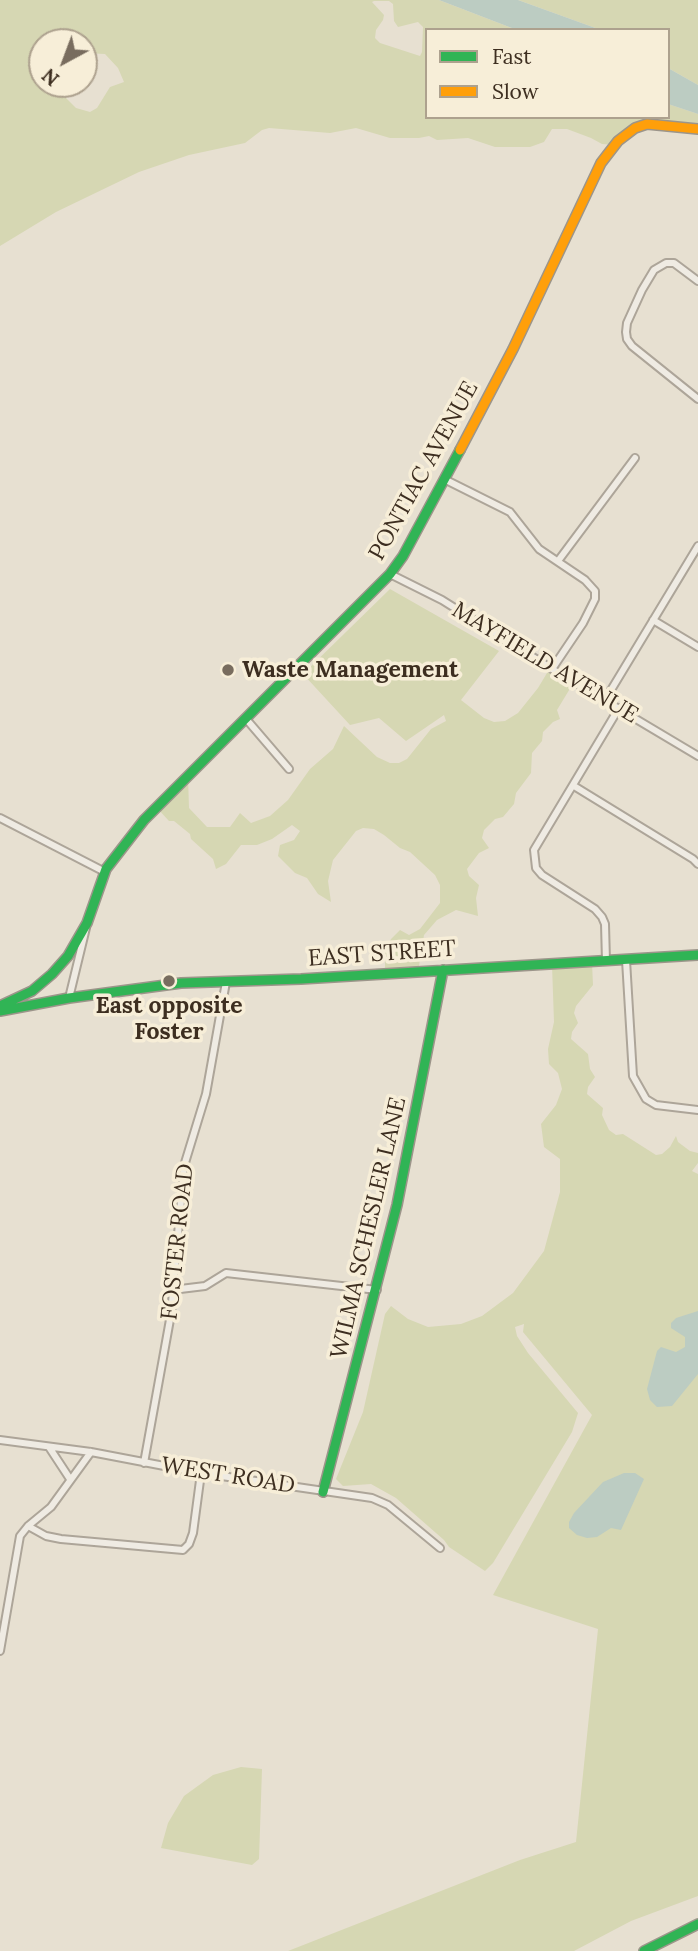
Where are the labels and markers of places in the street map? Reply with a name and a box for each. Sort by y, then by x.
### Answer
place label: Waste Management [242,656,458,684]
marker: Waste Management [220,662,236,678]
marker: East opposite Foster [161,973,177,989]
place label: East opposite Foster [95,992,243,1046]

